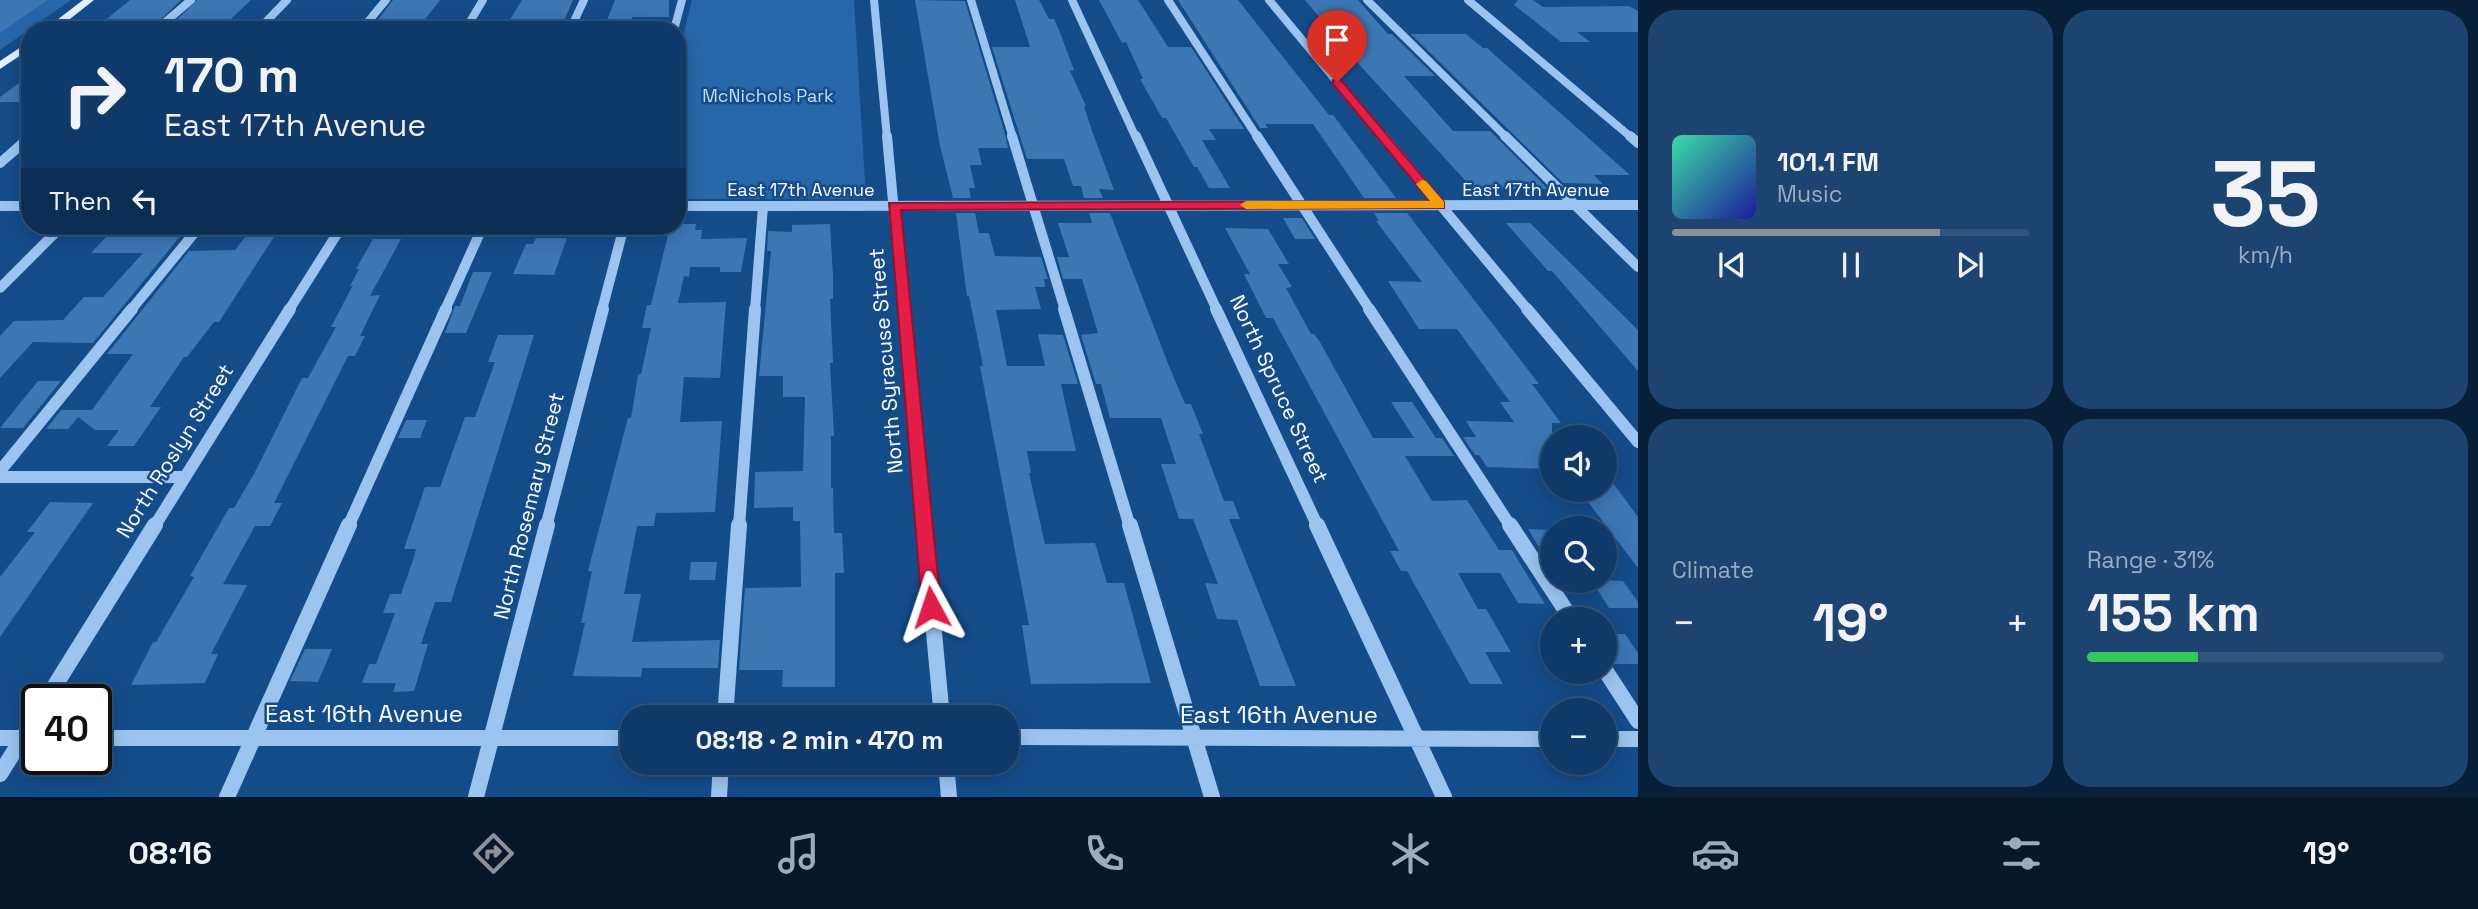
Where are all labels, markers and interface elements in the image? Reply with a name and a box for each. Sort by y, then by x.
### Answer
pin [1307,10,1367,82]
icon: arrive [1318,21,1356,59]
text: 170 m [164,44,299,106]
icon: right [49,49,140,140]
park label: McNichols Park [702,84,834,107]
text: East 17th Avenue [164,105,426,145]
text: 35 [2211,136,2320,253]
text: 101.1 FM [1777,145,1879,179]
street label: East 17th Avenue [727,178,875,201]
street label: East 17th Avenue [1462,178,1610,201]
text: Music [1777,179,1842,209]
icon: left [126,182,164,220]
text: Then [49,184,112,218]
text: km/h [2238,240,2293,270]
icon: previous [1713,246,1751,284]
icon: pause [1832,246,1870,284]
icon: next [1951,246,1989,284]
street label: North Syracuse Street [862,247,909,475]
street label: North Spruce Street [1224,290,1335,487]
street label: North Roslyn Street [110,359,239,543]
street label: North Rosemary Street [487,390,570,622]
map controls [1540,425,1617,775]
button: sound [1540,425,1617,502]
button: search [1540,516,1617,593]
text: Range · 31% [2087,545,2214,575]
text: Climate [1672,555,1754,585]
position arrow [894,570,968,644]
text: 155 km [2087,580,2260,646]
text: 19° [1812,590,1889,656]
text: − [1672,599,1696,647]
text: + [2005,599,2029,647]
button: + [1540,607,1617,684]
speed limit sign: 40 [21,684,112,775]
street label: East 16th Avenue [265,698,463,729]
button: − [1540,698,1617,775]
street label: East 16th Avenue [1180,699,1378,730]
text: 08:18 · 2 min · 470 m [696,723,943,757]
icon: directions [469,829,518,878]
icon: music [774,829,823,878]
icon: phone [1080,829,1129,878]
icon: climate [1386,829,1435,878]
icon: car [1691,829,1740,878]
icon: filters [1997,829,2046,878]
text: 08:16 [128,833,212,873]
text: 19° [2303,833,2350,873]

